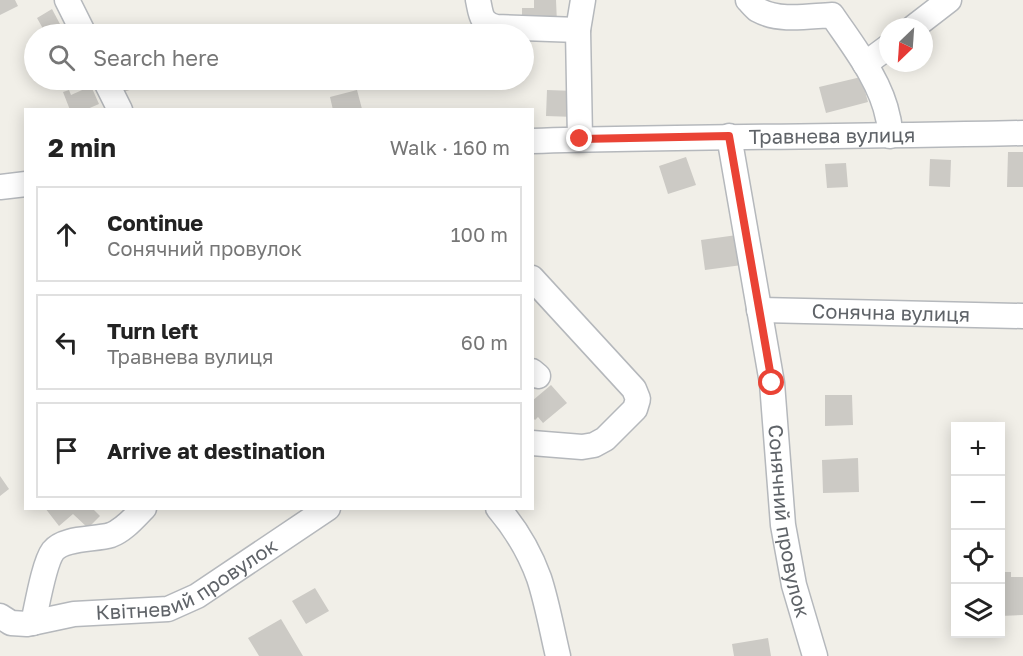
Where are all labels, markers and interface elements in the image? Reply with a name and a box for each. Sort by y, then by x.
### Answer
north arrow [879,18,933,72]
search box [24,24,534,90]
icon: search [45,41,78,74]
text: Search here [93,44,219,71]
street label: Травнева вулиця [749,122,915,148]
route end [566,125,592,151]
text: 2 min [48,132,116,163]
text: Walk · 160 m [390,135,510,159]
text: Continue [107,209,203,236]
icon: ahead [50,218,83,251]
text: 100 m [451,222,508,246]
text: Сонячний провулок [107,236,302,260]
street label: Сонячна вулиця [811,298,970,326]
text: Turn left [107,317,198,344]
icon: left [50,326,83,359]
text: 60 m [461,330,508,354]
text: Травнева вулиця [107,344,274,368]
route start [758,369,784,395]
map controls [951,422,1005,638]
button: + [951,422,1005,476]
street label: Сонячний провулок [764,424,816,620]
icon: arrive [50,434,83,467]
text: Arrive at destination [107,437,325,464]
button: − [951,476,1005,530]
button: locate [951,530,1005,584]
street label: Квітневий провулок [95,533,281,624]
button: layers [951,584,1005,638]

